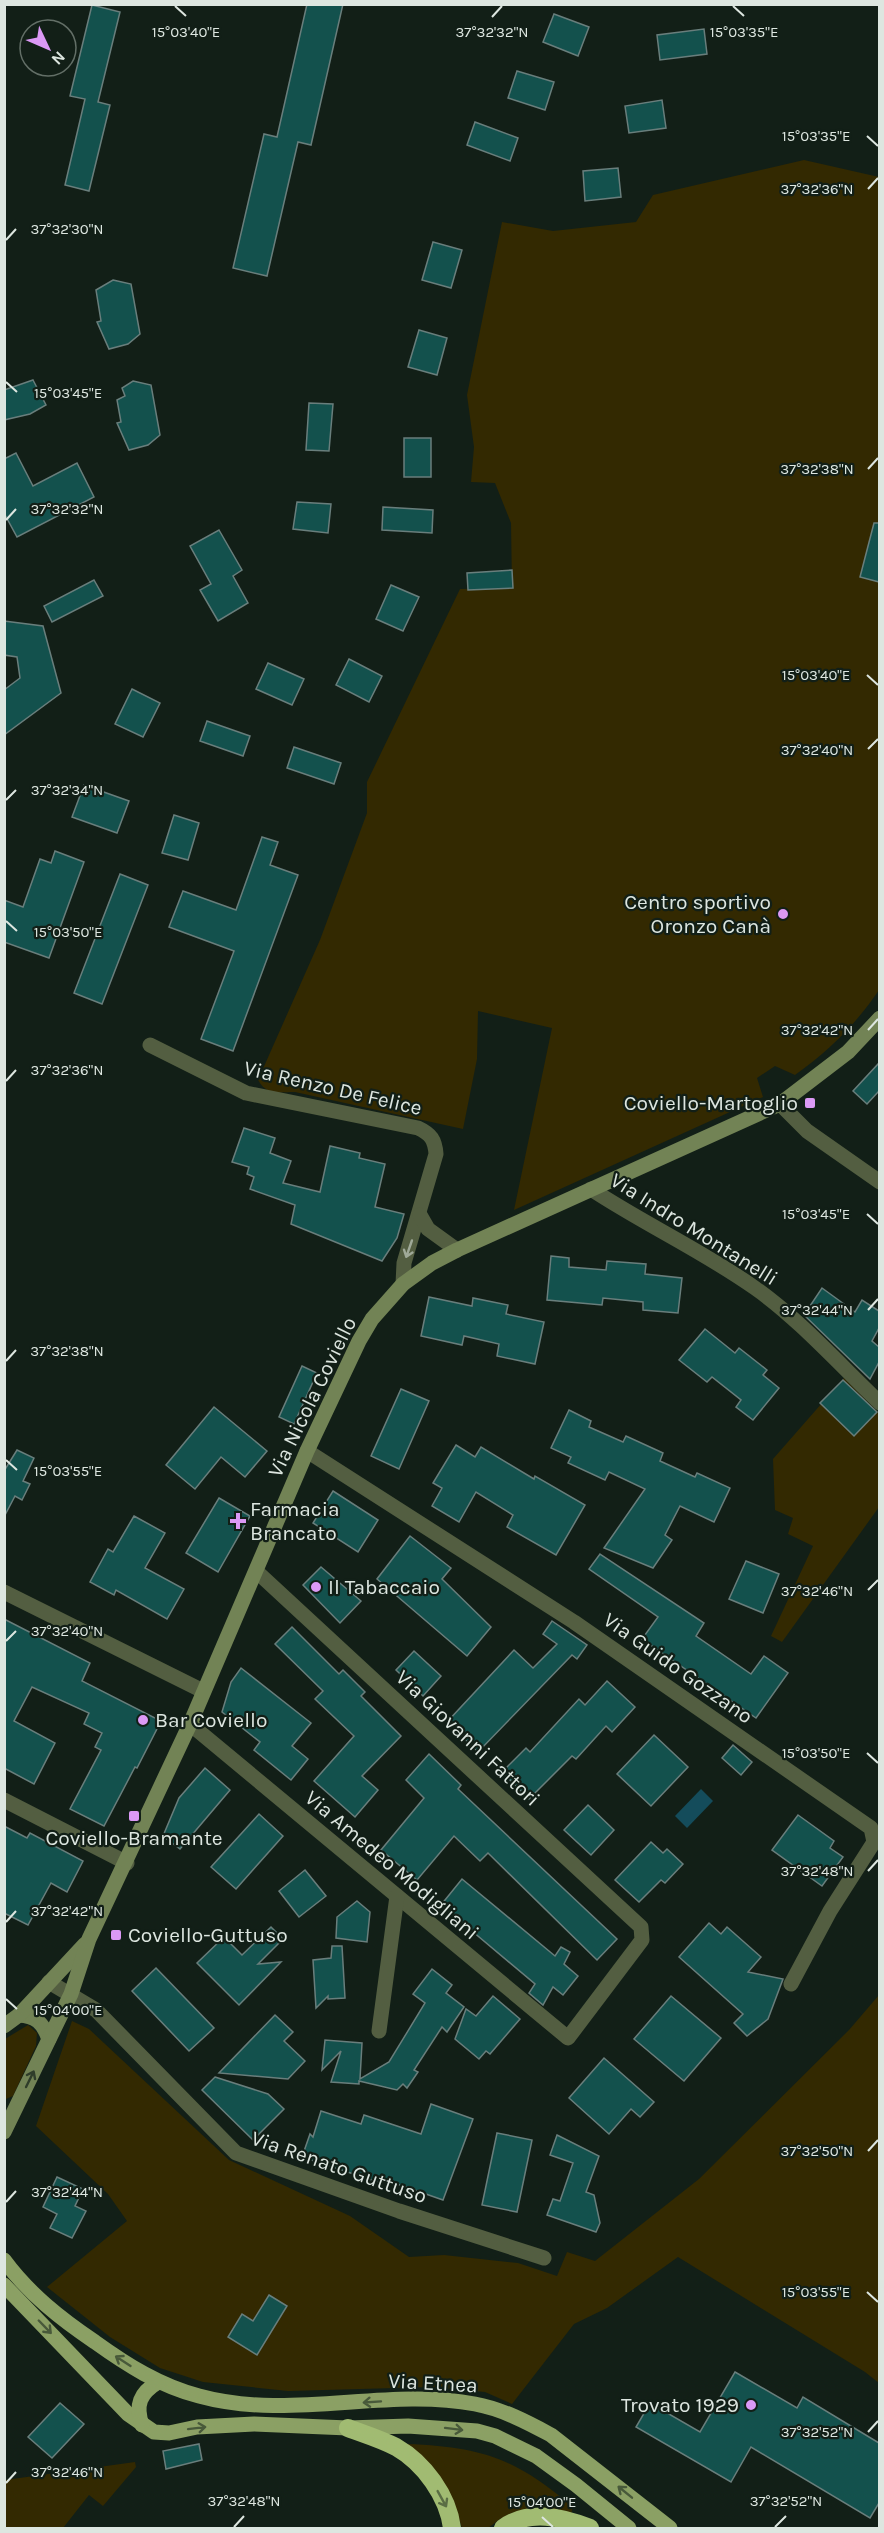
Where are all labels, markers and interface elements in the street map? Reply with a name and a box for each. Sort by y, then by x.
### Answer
north arrow [18,18,78,78]
text: 15°03'40"E [152,23,220,41]
text: 37°32'32"N [456,23,528,41]
text: 15°03'35"E [710,23,778,41]
text: N [48,47,69,69]
text: 15°03'35"E [782,127,850,145]
text: 37°32'36"N [781,180,853,198]
text: 37°32'30"N [30,220,104,238]
text: 15°03'45"E [34,384,102,402]
text: 37°32'38"N [780,460,854,478]
text: 37°32'32"N [31,500,103,518]
text: 15°03'40"E [782,666,850,684]
text: 37°32'40"N [781,741,853,759]
text: 37°32'34"N [31,781,103,799]
place label: Centro sportivo Oronzo Canà [624,890,771,938]
marker: Centro sportivo Oronzo Canà [776,907,790,921]
text: 15°03'50"E [34,923,102,941]
text: 37°32'42"N [781,1021,853,1039]
street label: Via Renzo De Felice [242,1056,424,1120]
text: 37°32'36"N [31,1061,103,1079]
place label: Coviello-Martoglio [624,1091,798,1115]
marker: Coviello-Martoglio [803,1096,817,1110]
street label: Via Indro Montanelli [606,1168,782,1290]
text: 15°03'45"E [782,1205,850,1223]
one-way arrow [402,1239,413,1258]
text: 37°32'44"N [781,1301,853,1319]
street label: Via Nicola Coviello [263,1313,361,1481]
text: 37°32'38"N [30,1342,104,1360]
text: 15°03'55"E [34,1462,102,1480]
place label: Farmacia Brancato [250,1497,340,1545]
marker: Farmacia Brancato [231,1514,245,1528]
place label: Il Tabaccaio [328,1575,440,1599]
marker: Il Tabaccaio [309,1580,323,1594]
text: 37°32'46"N [781,1582,853,1600]
street label: Via Guido Gozzano [599,1608,757,1728]
text: 37°32'40"N [31,1622,103,1640]
street label: Via Giovanni Fattori [391,1665,545,1811]
place label: Bar Coviello [155,1708,267,1732]
marker: Bar Coviello [136,1713,150,1727]
text: 15°03'50"E [782,1744,850,1762]
street label: Via Amedeo Modigliani [300,1785,484,1945]
marker: Coviello-Bramante [127,1809,141,1823]
place label: Coviello-Bramante [45,1826,223,1850]
text: 37°32'48"N [780,1862,854,1880]
text: 37°32'42"N [31,1902,103,1920]
place label: Coviello-Guttuso [128,1923,288,1947]
marker: Coviello-Guttuso [109,1928,123,1942]
text: 15°04'00"E [34,2001,102,2019]
one-way arrow [24,2071,36,2089]
street label: Via Renato Guttuso [248,2126,430,2208]
text: 37°32'50"N [781,2142,853,2160]
text: 37°32'44"N [31,2183,103,2201]
text: 15°03'55"E [782,2283,850,2301]
one-way arrow [38,2320,52,2335]
one-way arrow [115,2355,131,2367]
street label: Via Etnea [388,2369,478,2397]
place label: Trovato 1929 [621,2393,739,2417]
one-way arrow [362,2397,382,2408]
marker: Trovato 1929 [744,2398,758,2412]
one-way arrow [186,2422,206,2433]
one-way arrow [444,2423,464,2434]
text: 37°32'52"N [781,2423,853,2441]
text: 37°32'46"N [31,2463,103,2481]
one-way arrow [617,2485,633,2498]
one-way arrow [437,2489,448,2507]
text: 37°32'48"N [207,2492,281,2510]
text: 37°32'52"N [750,2492,822,2510]
text: 15°04'00"E [508,2493,576,2511]

